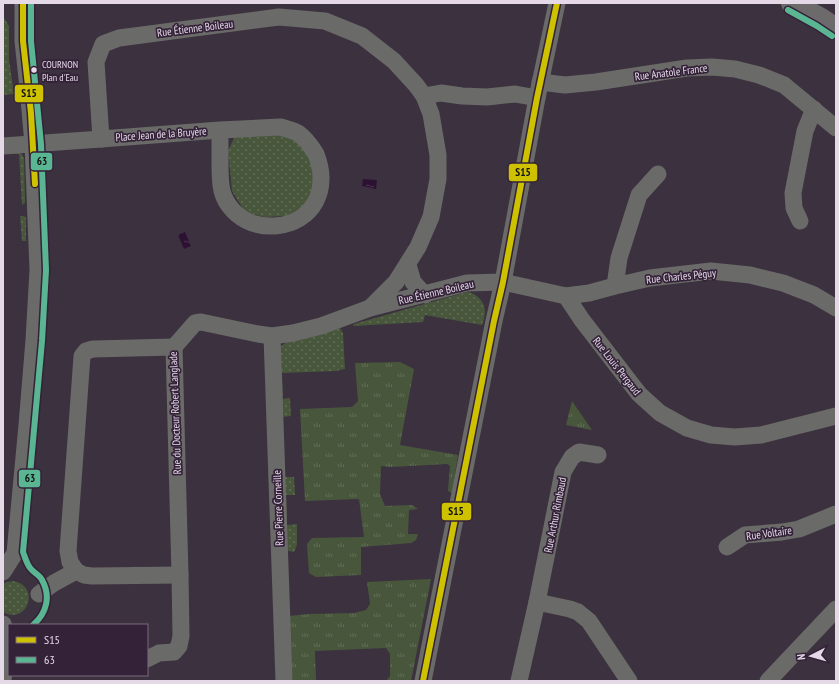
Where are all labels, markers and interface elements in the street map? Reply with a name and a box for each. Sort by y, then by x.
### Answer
street label: Rue Étienne Boileau [156,16,234,40]
place label: COURNON Plan d'Eau [42,58,78,84]
street label: Rue Anatole France [634,61,709,83]
marker: COURNON Plan d'Eau [29,65,39,75]
line badge: S15 [14,84,44,103]
text: S15 [21,86,37,100]
street label: Place Jean de la Bruyère [115,124,208,144]
line badge: 63 [30,152,53,171]
text: 63 [37,154,47,168]
line badge: S15 [508,163,538,182]
text: S15 [515,165,531,179]
street label: Rue Charles Péguy [645,265,717,287]
street label: Rue Étienne Boileau [397,276,475,307]
street label: Rue Louis Pergaud [590,334,644,398]
street label: Rue du Docteur Robert Langlade [166,351,184,475]
line badge: 63 [18,469,41,488]
street label: Rue Pierre Corneille [270,470,286,546]
text: 63 [25,471,35,485]
street label: Rue Arthur Rimbaud [541,476,569,554]
line badge: S15 [441,502,472,521]
text: S15 [448,504,464,518]
street label: Rue Voltaire [745,523,793,543]
legend [8,624,148,676]
text: S15 [44,632,60,647]
north arrow [791,636,831,676]
text: 63 [44,652,55,667]
text: N [794,653,808,661]

